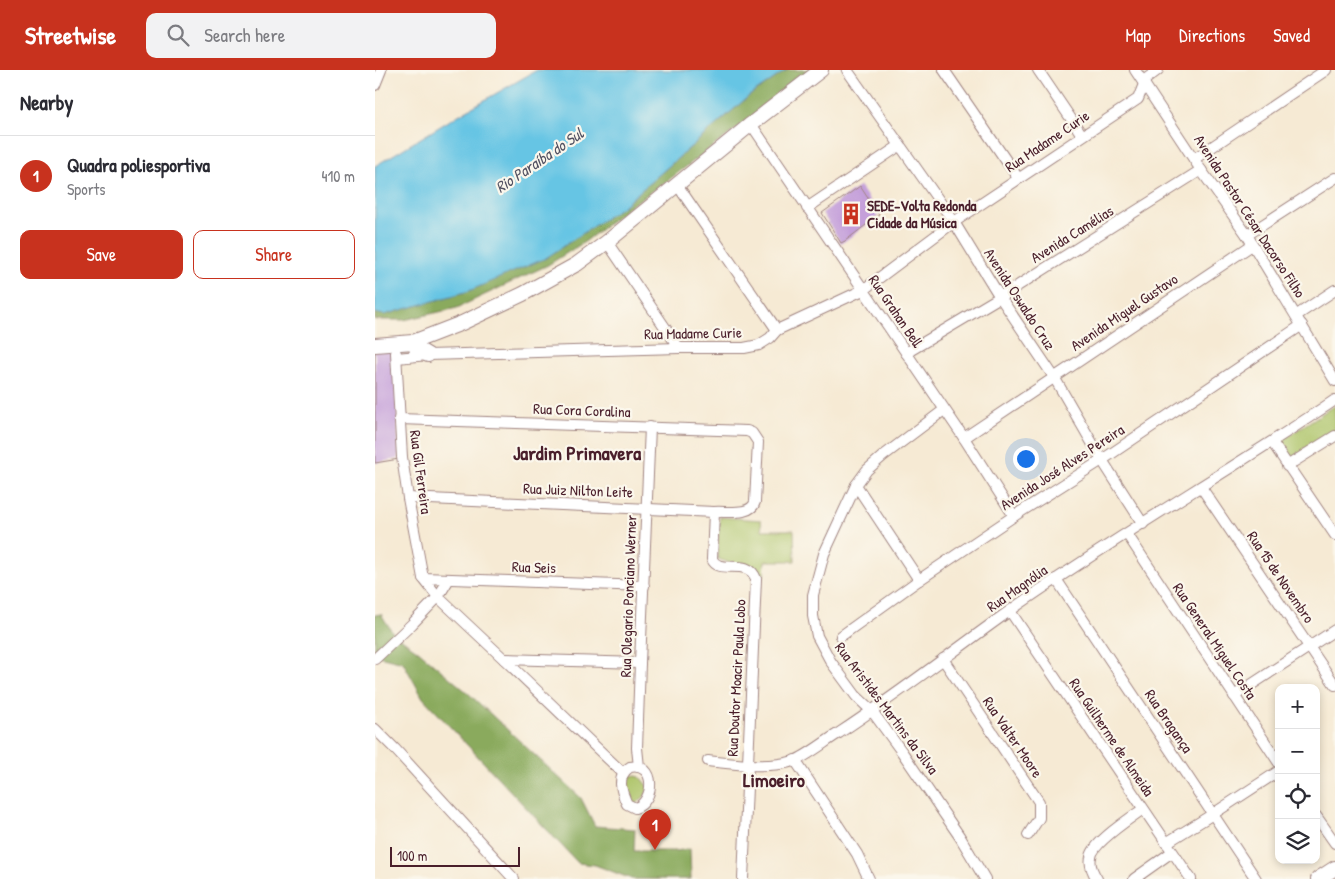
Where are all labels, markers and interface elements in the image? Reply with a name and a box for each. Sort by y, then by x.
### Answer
search box [146,13,496,58]
text: Streetwise [25,19,116,51]
icon: search [164,21,192,49]
text: Search here [204,22,285,48]
text: Map [1126,23,1151,48]
text: Directions [1179,23,1245,48]
text: Saved [1273,23,1310,48]
text: Nearby [20,88,73,117]
street label: Rua Madame Curie [1001,105,1093,177]
water label: Rio Paraíba do Sul [491,122,588,198]
street label: Avenida Pastor César Dacorso Filho [1189,131,1311,301]
text: Quadra poliesportiva [67,152,210,178]
text: 1 [33,165,39,187]
text: 410 m [321,165,355,187]
text: Sports [67,178,105,200]
place label: SEDE-Volta Redonda Cidade da Música [867,195,977,233]
street label: Avenida Camélias [1027,200,1118,268]
building icon: SEDE-Volta Redonda Cidade da Música [838,201,864,227]
button: Save [20,230,183,279]
button: Share [193,230,355,279]
street label: Avenida Oswaldo Cruz [979,244,1061,354]
street label: Avenida Miguel Gustavo [1066,268,1182,356]
street label: Rua Grahan Bell [864,271,928,352]
street label: Rua Madame Curie [644,322,742,344]
street label: Rua Cora Coralina [533,398,631,422]
street label: Avenida José Alves Pereira [996,419,1128,515]
street label: Rua Gil Ferreira [405,429,437,515]
district label: Jardim Primavera [513,439,641,466]
your location [1013,446,1039,472]
street label: Rua Juiz Nilton Leite [523,478,633,502]
street label: Rua Olegario Ponciano Werner [615,514,641,678]
street label: Rua 15 de Novembro [1242,527,1320,627]
street label: Rua Seis [512,556,557,578]
street label: Rua Magnólia [982,559,1052,617]
street label: Rua General Miguel Costa [1168,579,1262,704]
street label: Rua Doutor Moacir Paula Lobo [721,599,751,757]
street label: Rua Aristides Martins da Silva [830,638,944,778]
street label: Rua Guilherme de Almeida [1065,674,1159,800]
map controls [1275,684,1320,864]
button: + [1275,684,1320,729]
street label: Rua Bragança [1140,685,1198,757]
street label: Rua Valter Moore [978,692,1048,782]
button: − [1275,729,1320,774]
district label: Limoeiro [743,766,805,793]
button: locate [1275,774,1320,819]
pin: 1 [639,809,671,850]
button: layers [1275,819,1320,864]
scale bar [390,844,520,867]
text: 100 m [397,846,427,865]

